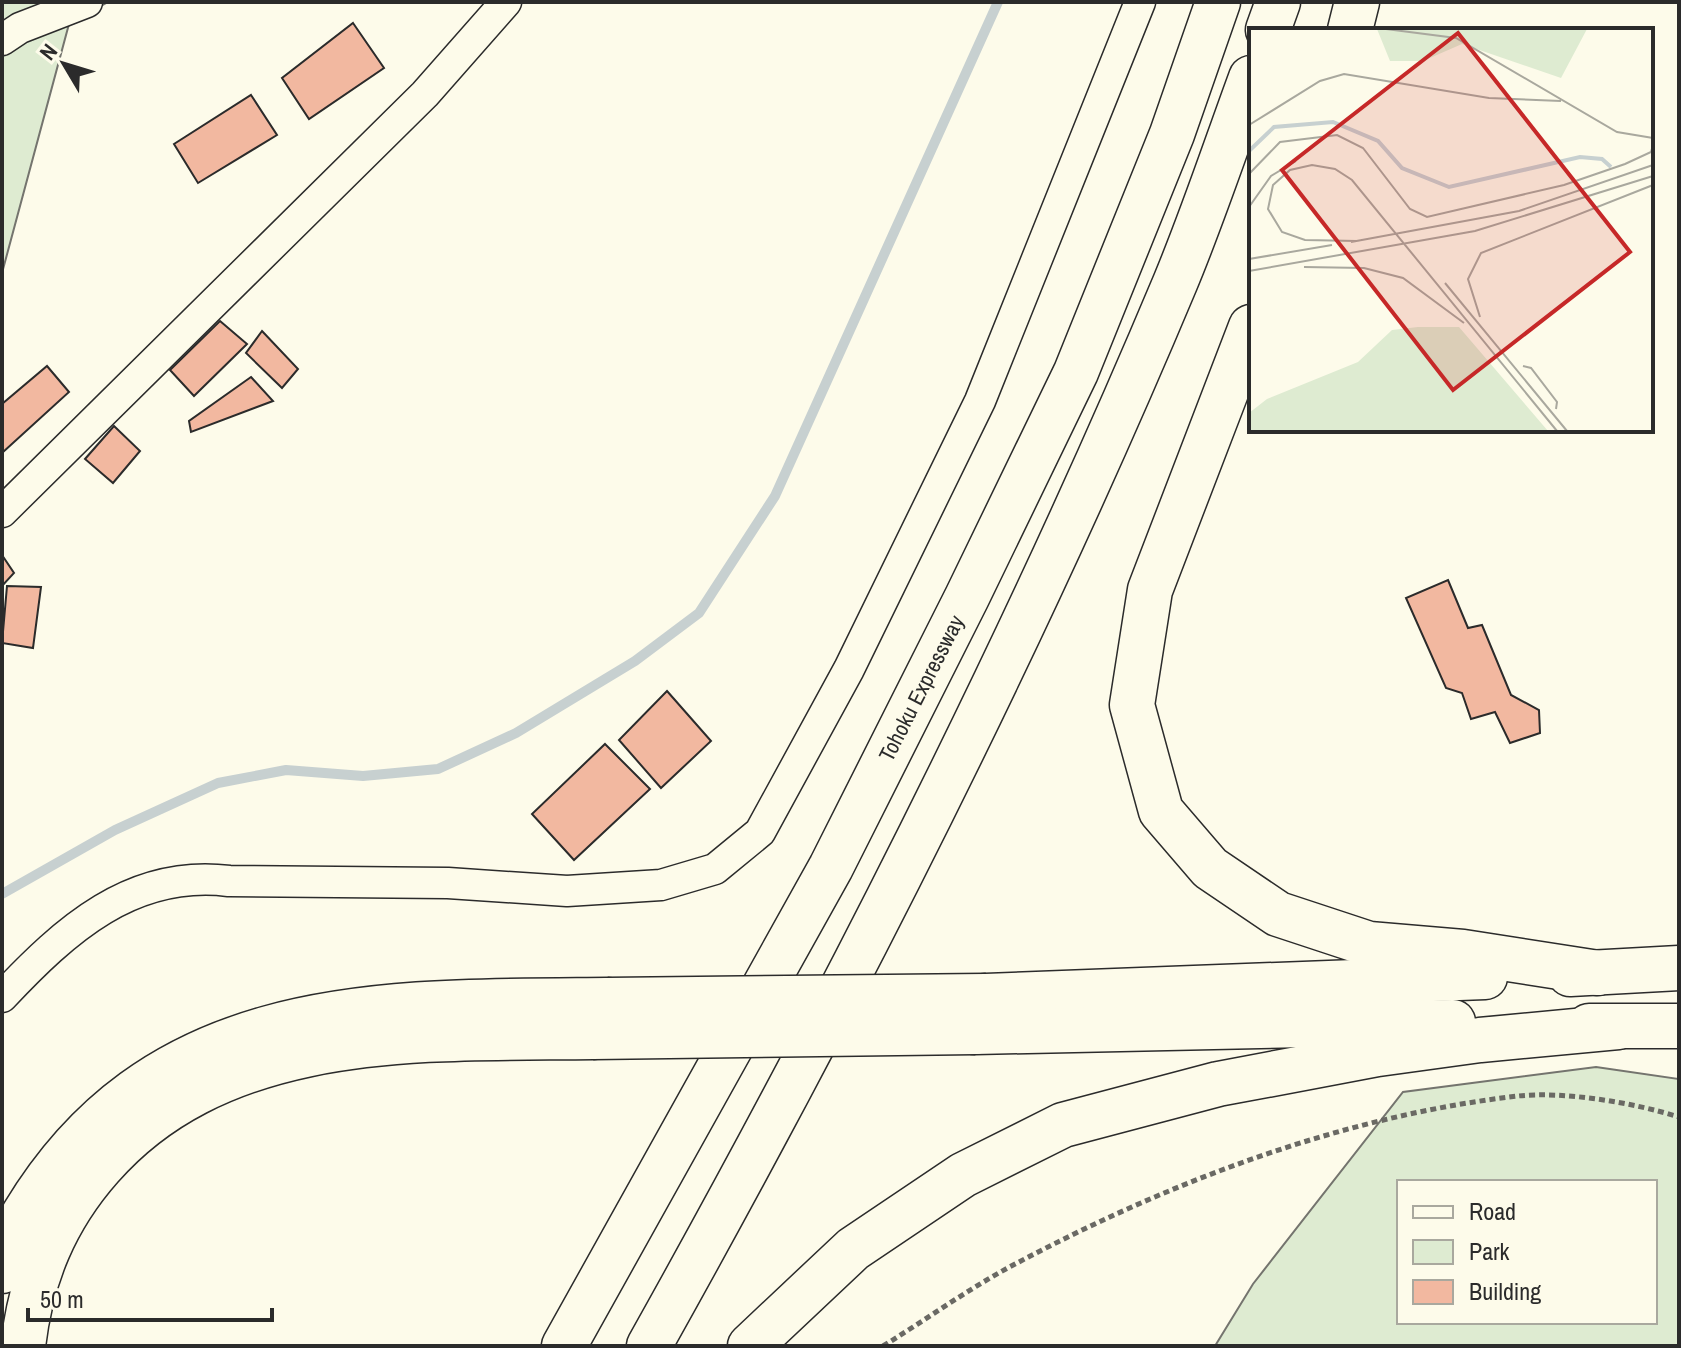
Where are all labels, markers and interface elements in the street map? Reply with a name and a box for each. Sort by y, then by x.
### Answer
north arrow [24,24,104,104]
inset map [1249,28,1653,432]
text: N [32,37,64,66]
street label: Tohoku Expressway [871,610,971,766]
legend [1397,1180,1657,1324]
text: Road [1469,1195,1516,1227]
text: Park [1469,1235,1510,1267]
scale bar [28,1272,272,1322]
text: Building [1469,1275,1541,1307]
text: 50 m [40,1283,84,1315]

